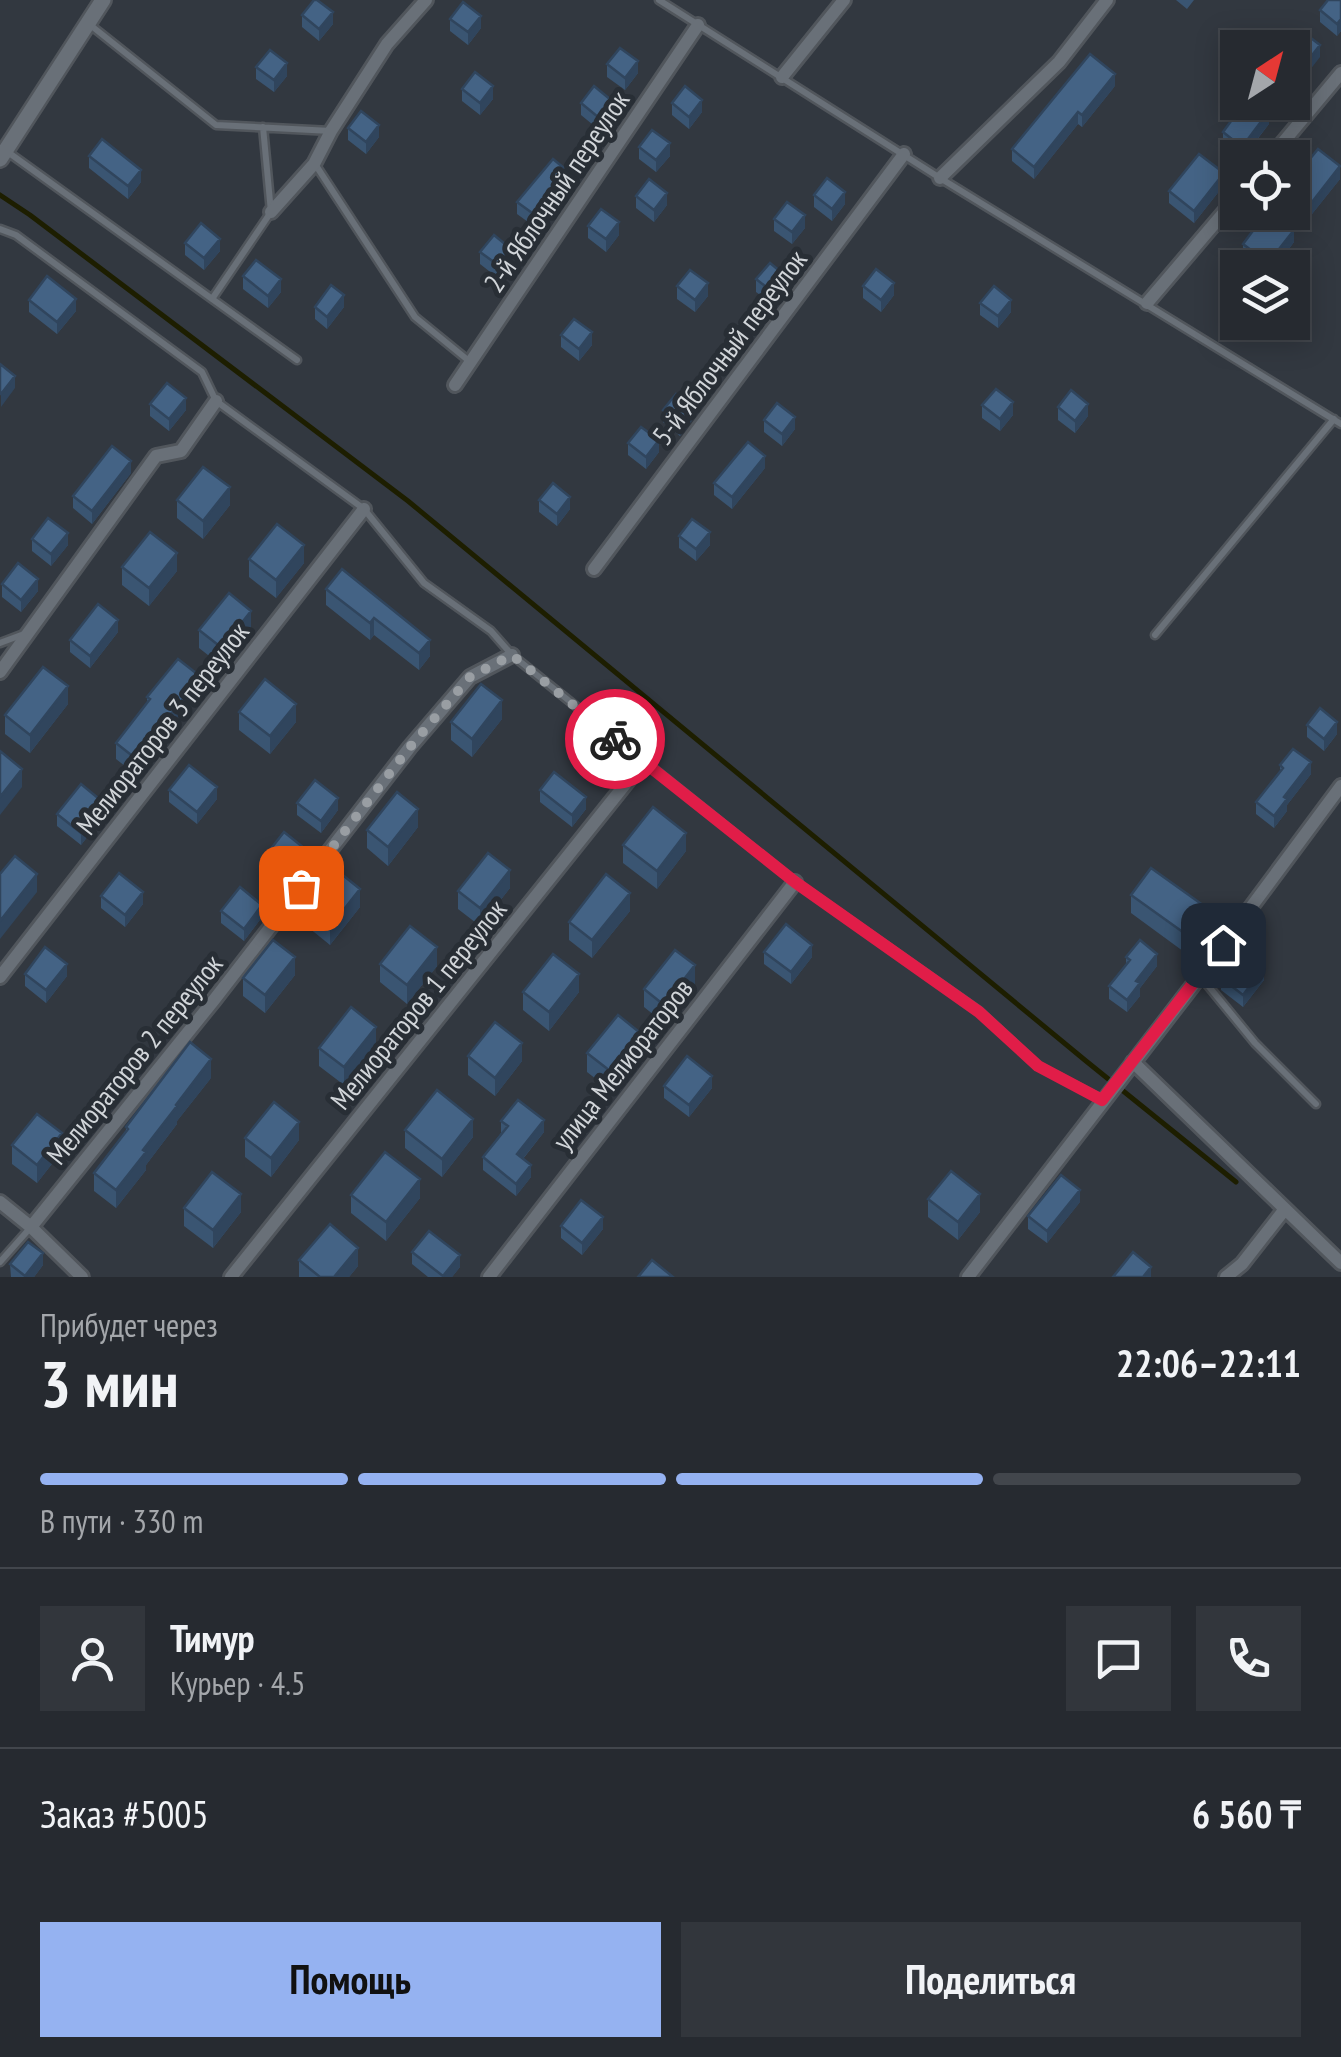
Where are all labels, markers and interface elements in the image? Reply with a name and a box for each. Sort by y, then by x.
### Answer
north arrow [1220,30,1310,120]
map controls [1220,30,1310,340]
street label: 2-й Яблочный переулок [475,83,637,299]
button: locate [1220,140,1310,230]
street label: 5-й Яблочный переулок [643,242,815,452]
button: layers [1220,250,1310,340]
street label: Мелиораторов 3 переулок [67,614,257,842]
courier [565,689,665,789]
icon: bike [588,712,643,767]
pin [259,846,344,931]
icon: bag [274,861,329,916]
street label: Мелиораторов 1 переулок [322,891,514,1117]
pin [1181,903,1266,988]
icon: home [1196,918,1251,973]
street label: Мелиораторов 2 переулок [38,946,230,1172]
street label: улица Мелиораторов [543,971,701,1157]
text: Прибудет через [40,1304,218,1346]
text: 22:06–22:11 [1116,1338,1301,1387]
text: 3 мин [40,1341,179,1425]
text: В пути · 330 m [40,1500,203,1542]
button: person [40,1606,145,1711]
button: chat [1066,1606,1171,1711]
button: phone [1196,1606,1301,1711]
text: Тимур [170,1613,255,1662]
text: Курьер · 4.5 [170,1662,305,1704]
text: Заказ #5005 [40,1789,209,1838]
text: 6 560 ₸ [1192,1789,1301,1838]
button: Помощь [40,1922,661,2037]
button: Поделиться [681,1922,1301,2037]

